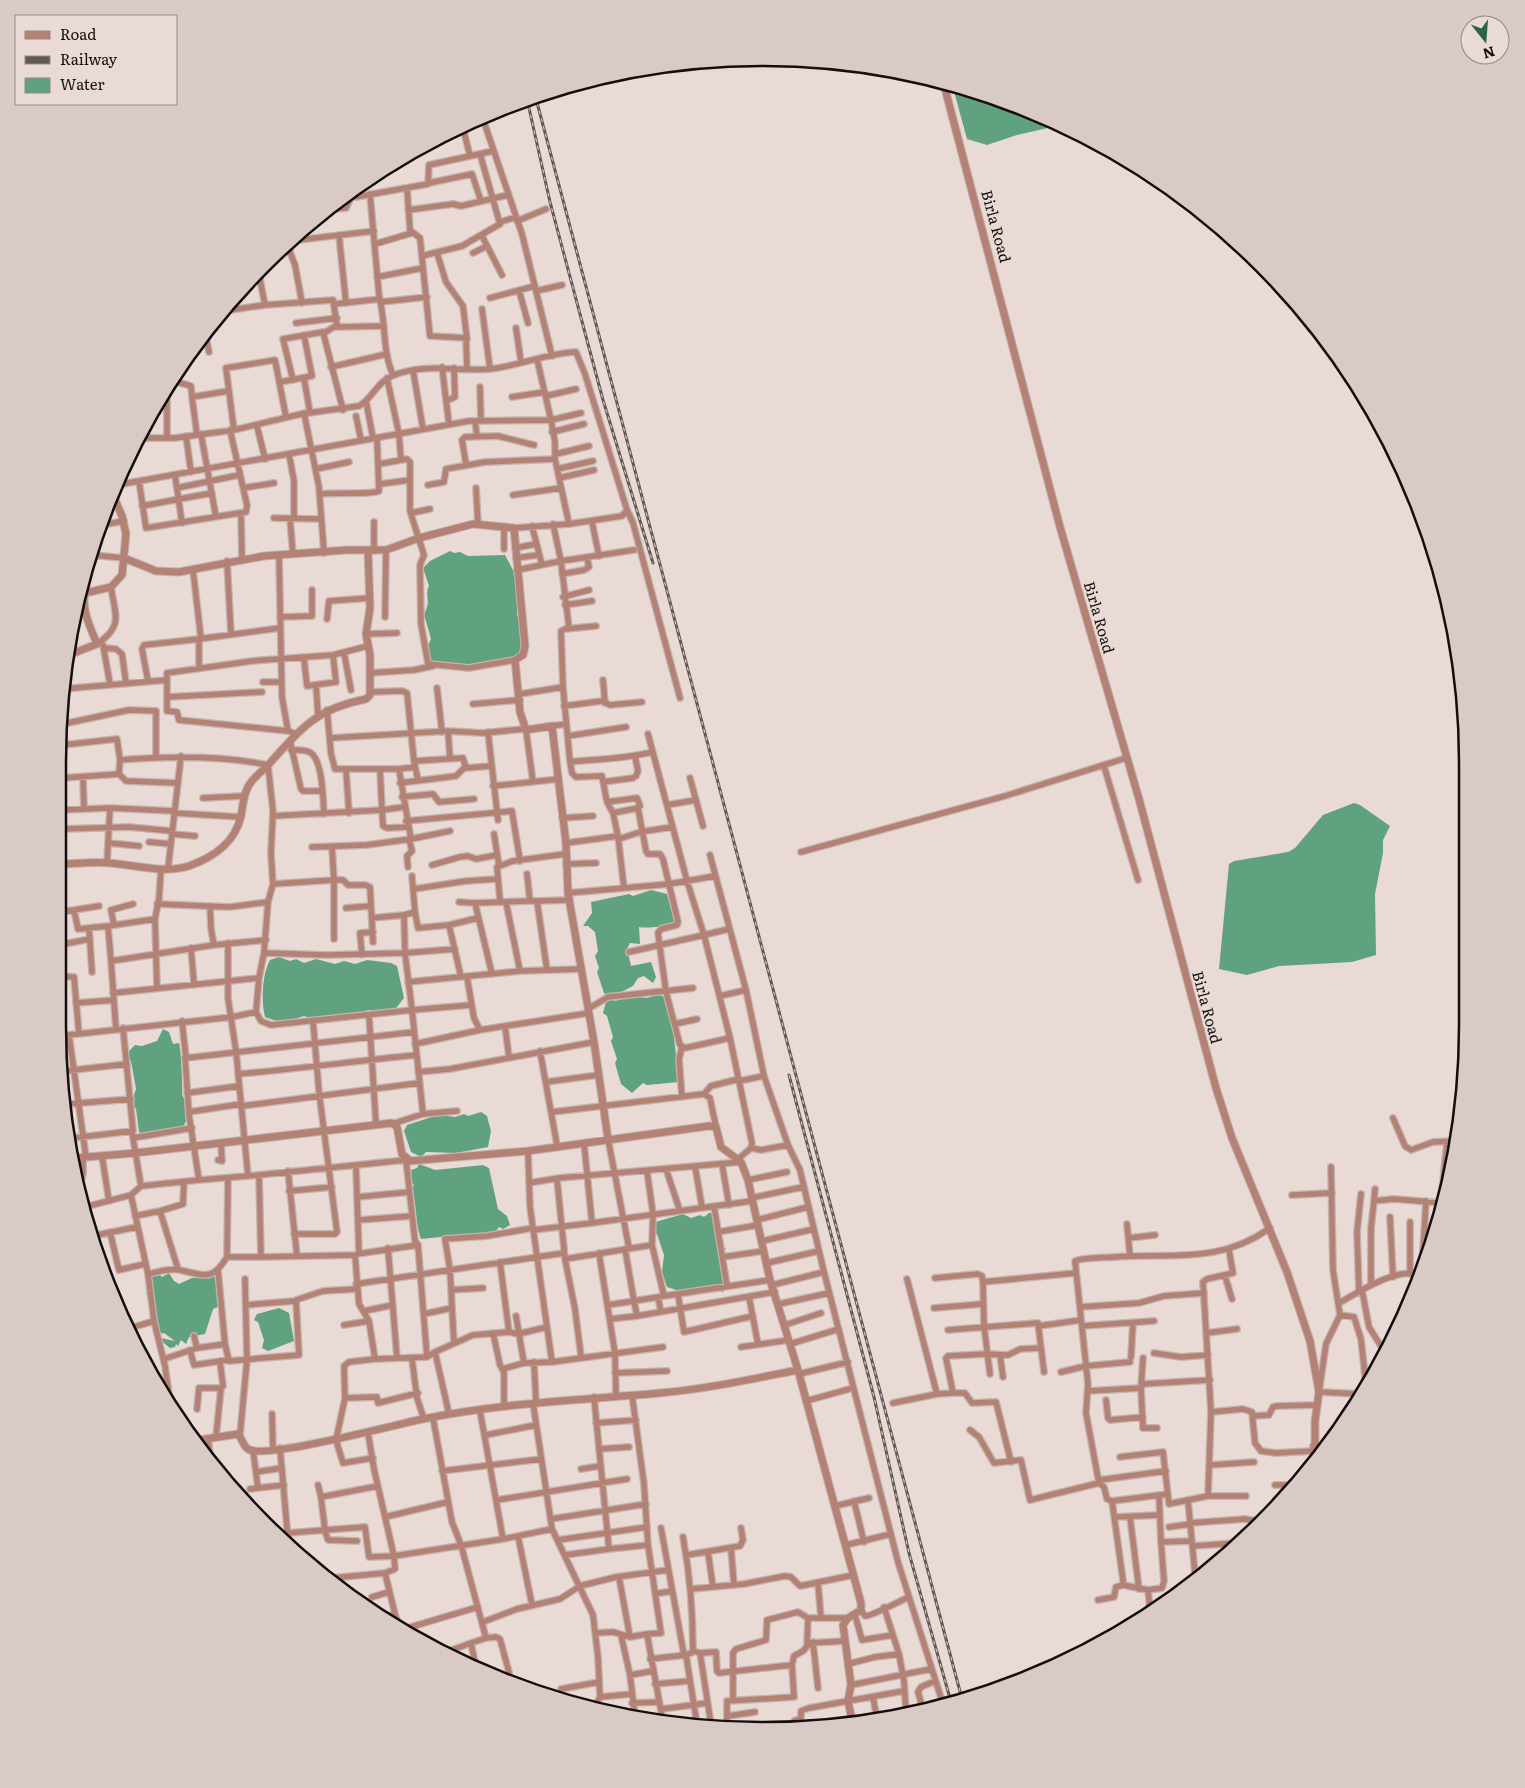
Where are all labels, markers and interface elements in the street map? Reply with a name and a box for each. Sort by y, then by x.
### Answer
legend [15,15,178,105]
north arrow [1460,15,1510,65]
text: Road [60,22,96,45]
text: N [1480,42,1498,65]
text: Railway [60,47,118,70]
text: Water [60,72,105,95]
street label: Birla Road [976,187,1018,265]
street label: Birla Road [1079,578,1121,656]
street label: Birla Road [1187,968,1229,1046]

